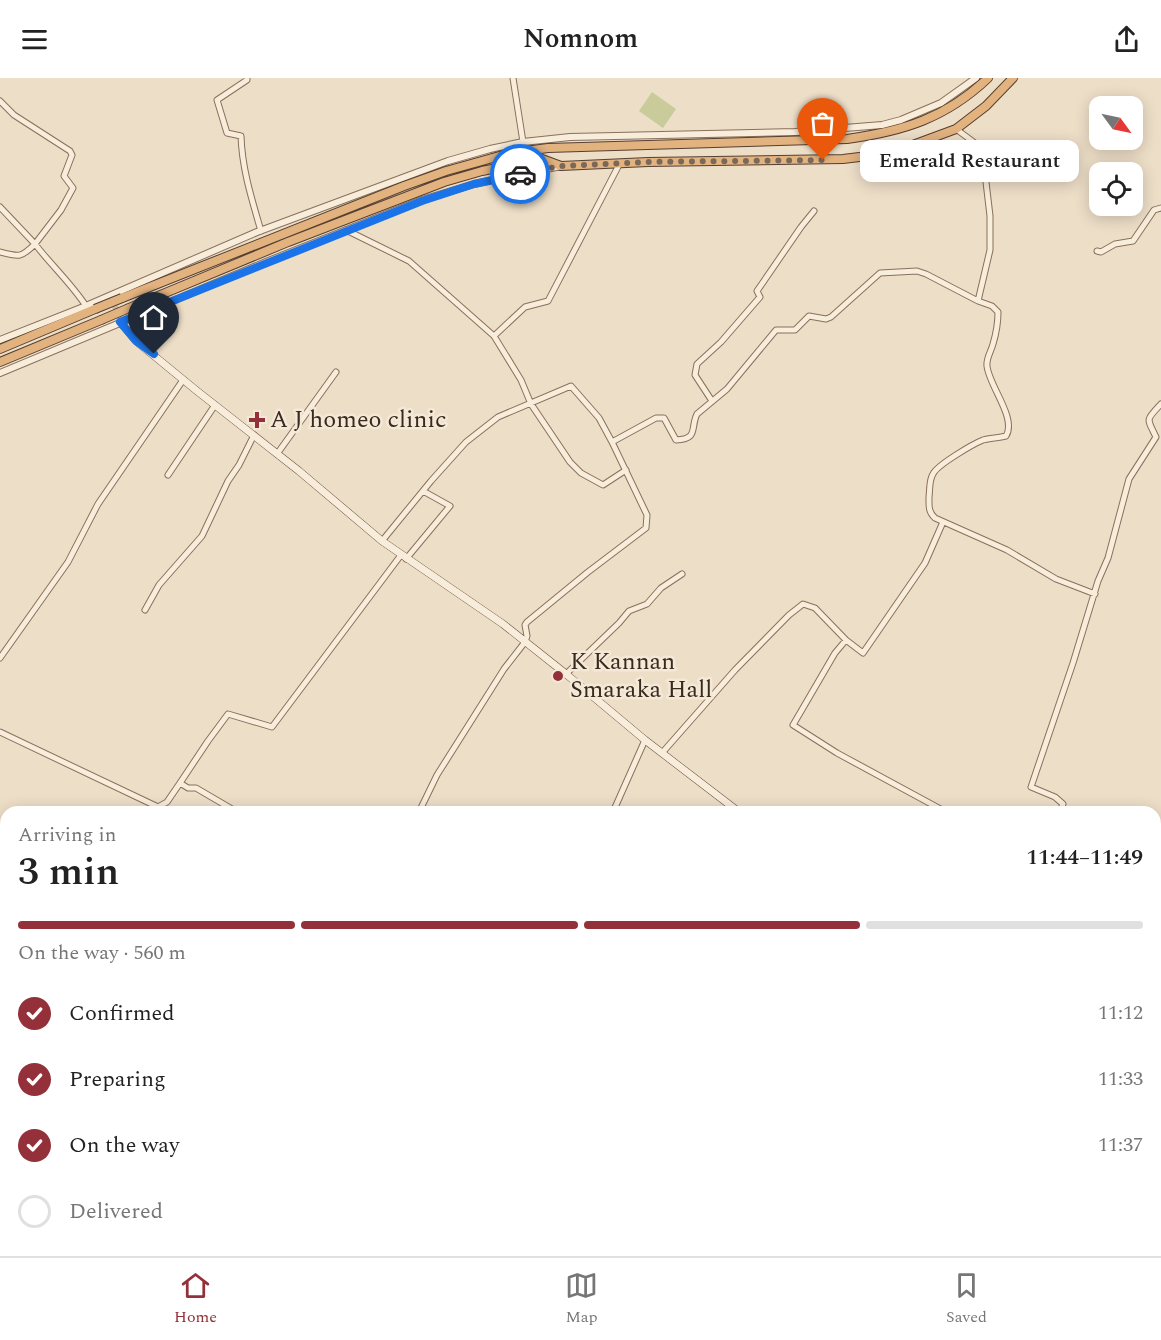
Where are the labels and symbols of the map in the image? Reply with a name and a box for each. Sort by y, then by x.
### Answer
north arrow [1089,96,1143,150]
pin [797,98,848,160]
callout: Emerald Restaurant [859,139,1078,181]
courier [490,144,550,204]
pin [128,292,179,354]
place label: A J homeo clinic [270,402,446,438]
marker: A J homeo clinic [248,411,266,429]
place label: K Kannan Smaraka Hall [570,644,712,708]
marker: K Kannan Smaraka Hall [551,669,565,683]

